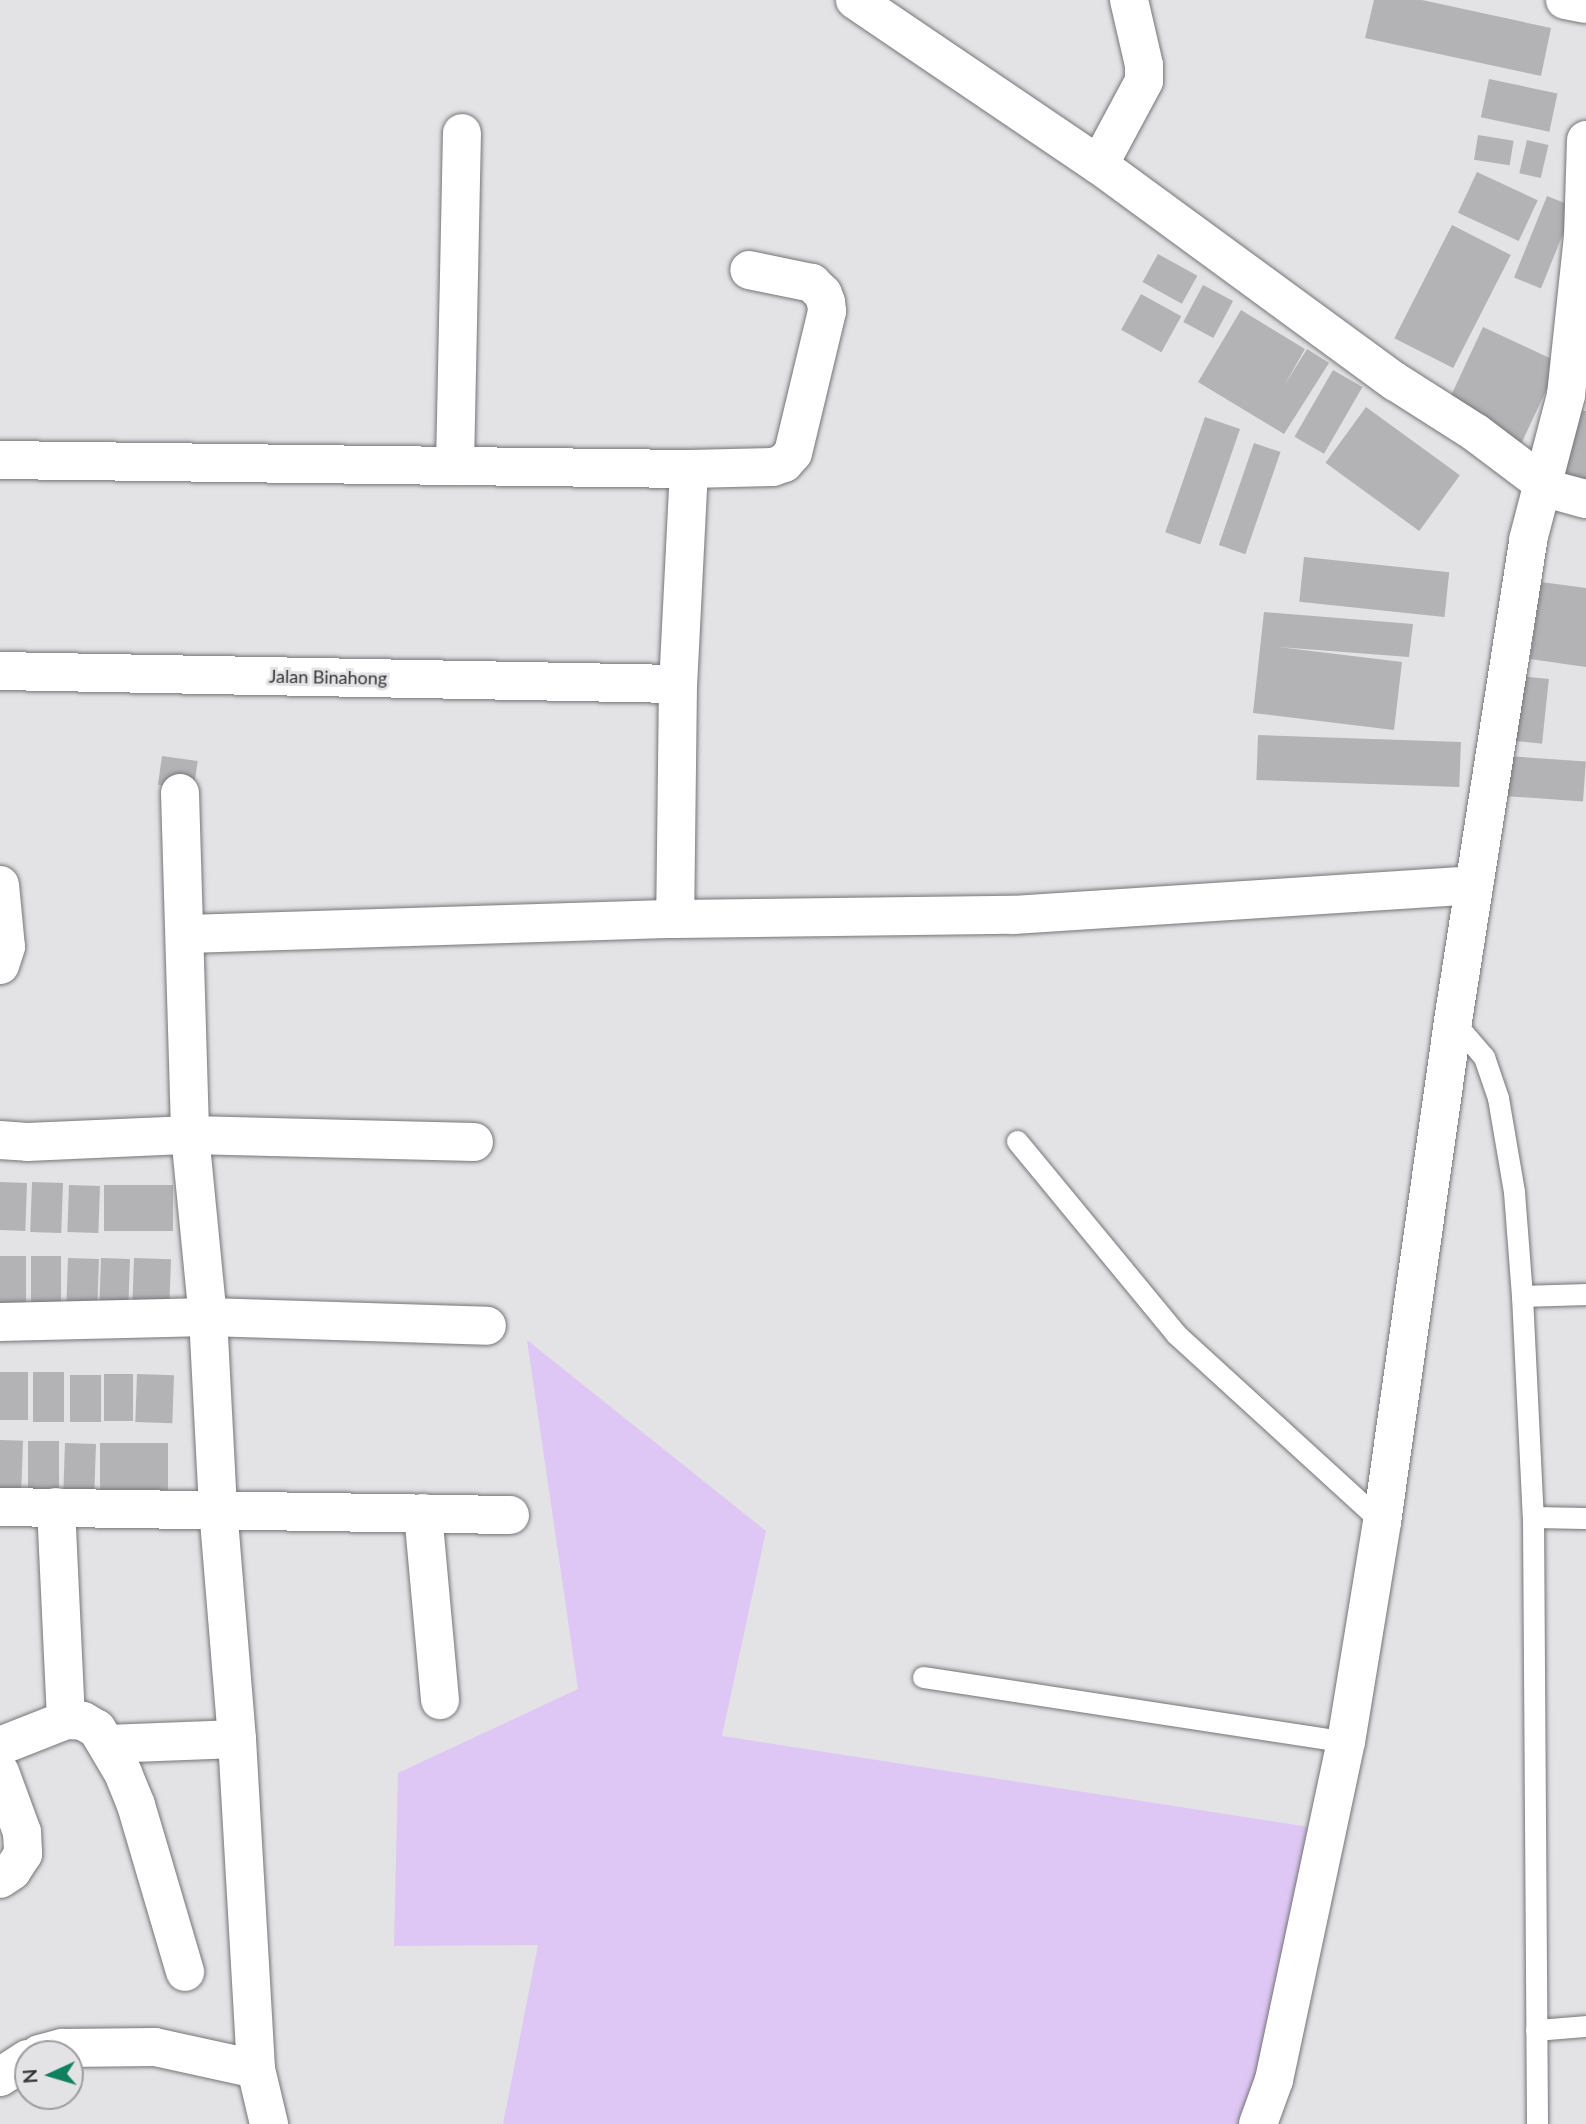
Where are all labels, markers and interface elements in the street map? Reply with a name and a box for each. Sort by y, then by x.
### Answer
street label: Jalan Binahong [269,665,387,689]
north arrow [14,2040,84,2110]
text: N [18,2068,42,2084]

